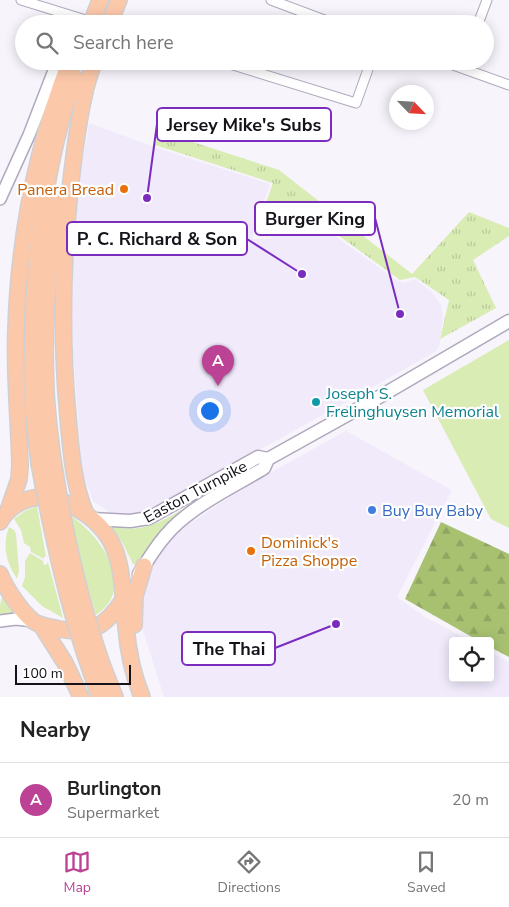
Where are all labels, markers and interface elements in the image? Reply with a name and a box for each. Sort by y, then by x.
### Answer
search box [15,15,494,70]
icon: search [33,29,61,57]
text: Search here [73,30,174,56]
north arrow [389,85,434,130]
callout: Jersey Mike's Subs [157,108,331,141]
text: Jersey Mike's Subs [166,113,322,137]
place label: Panera Bread [17,179,114,201]
marker: Panera Bread [118,183,130,195]
callout: Burger King [255,202,375,235]
text: Burger King [265,207,365,231]
callout: P. C. Richard & Son [67,222,247,255]
text: P. C. Richard & Son [77,227,237,251]
pin: A [202,345,234,386]
place label: Joseph S. Frelinghuysen Memorial [325,383,499,423]
marker: Joseph S. Frelinghuysen Memorial [310,396,322,408]
your location [197,398,223,424]
street label: Easton Turnpike [140,455,251,528]
place label: Buy Buy Baby [382,500,484,522]
marker: Buy Buy Baby [366,504,378,516]
place label: Dominick's Pizza Shoppe [261,532,357,572]
marker: Dominick's Pizza Shoppe [245,545,257,557]
callout: The Thai [182,632,275,665]
text: The Thai [193,637,265,661]
map controls [449,637,494,682]
button: locate [449,637,494,682]
scale bar [15,662,131,685]
text: 100 m [22,664,63,683]
text: Nearby [20,716,90,744]
text: Burlington [67,776,161,802]
text: A [30,789,42,811]
text: 20 m [452,789,489,811]
text: Supermarket [67,802,159,824]
tab: Map [63,848,91,897]
tab: Directions [218,848,281,897]
tab: Saved [407,848,446,897]

